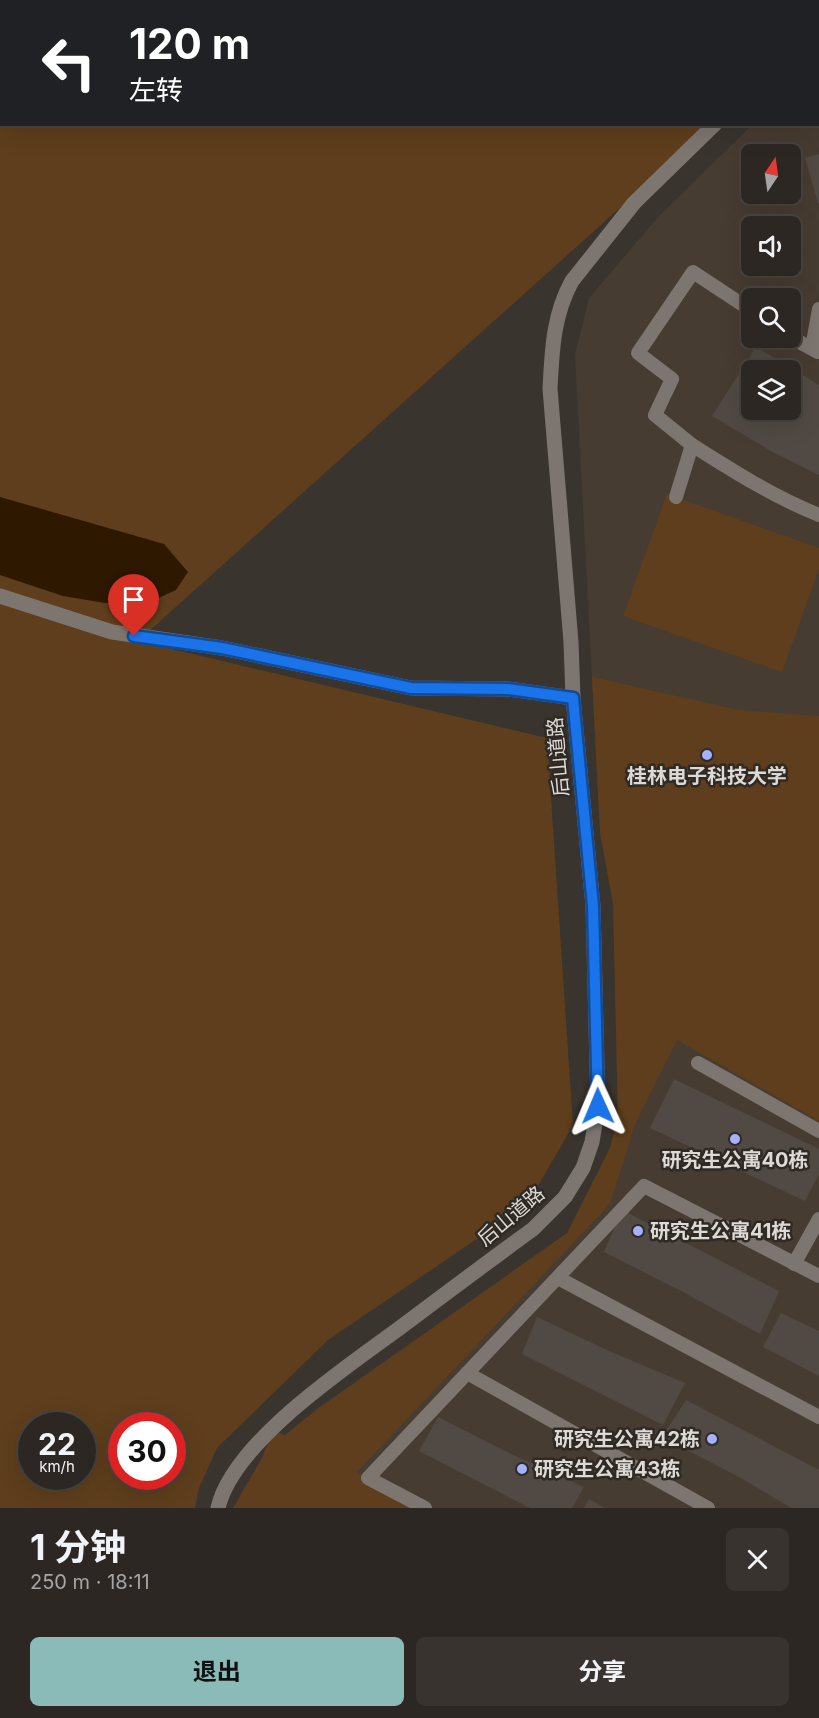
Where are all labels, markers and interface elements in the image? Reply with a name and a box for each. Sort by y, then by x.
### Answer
text: 120 m [129,18,250,69]
icon: left [30,24,108,102]
text: 左转 [129,74,183,107]
north arrow [741,144,801,204]
map controls [741,144,801,420]
button: sound [741,216,801,276]
button: search [741,288,801,348]
button: layers [741,360,801,420]
pin [108,574,159,636]
icon: arrive [117,583,150,616]
street label: 后山道路 [543,716,573,798]
marker: 桂林电子科技大学 [700,748,714,762]
place label: 桂林电子科技大学 [627,764,787,788]
position arrow [566,1074,630,1138]
marker: 研究生公寓40栋 [728,1132,742,1146]
place label: 研究生公寓40栋 [661,1148,809,1172]
street label: 后山道路 [473,1181,549,1251]
place label: 研究生公寓41栋 [650,1219,791,1243]
marker: 研究生公寓41栋 [631,1224,645,1238]
speed limit sign: 30 [108,1412,186,1490]
text: 22 [38,1426,76,1462]
place label: 研究生公寓42栋 [554,1427,700,1451]
marker: 研究生公寓42栋 [705,1432,719,1446]
text: km/h [39,1457,75,1476]
place label: 研究生公寓43栋 [534,1457,680,1481]
marker: 研究生公寓43栋 [515,1462,529,1476]
text: 1 分钟 [30,1525,126,1569]
button: close [726,1528,789,1591]
text: 250 m · 18:11 [30,1570,150,1594]
button: 退出 [30,1637,404,1706]
button: 分享 [416,1637,789,1706]

